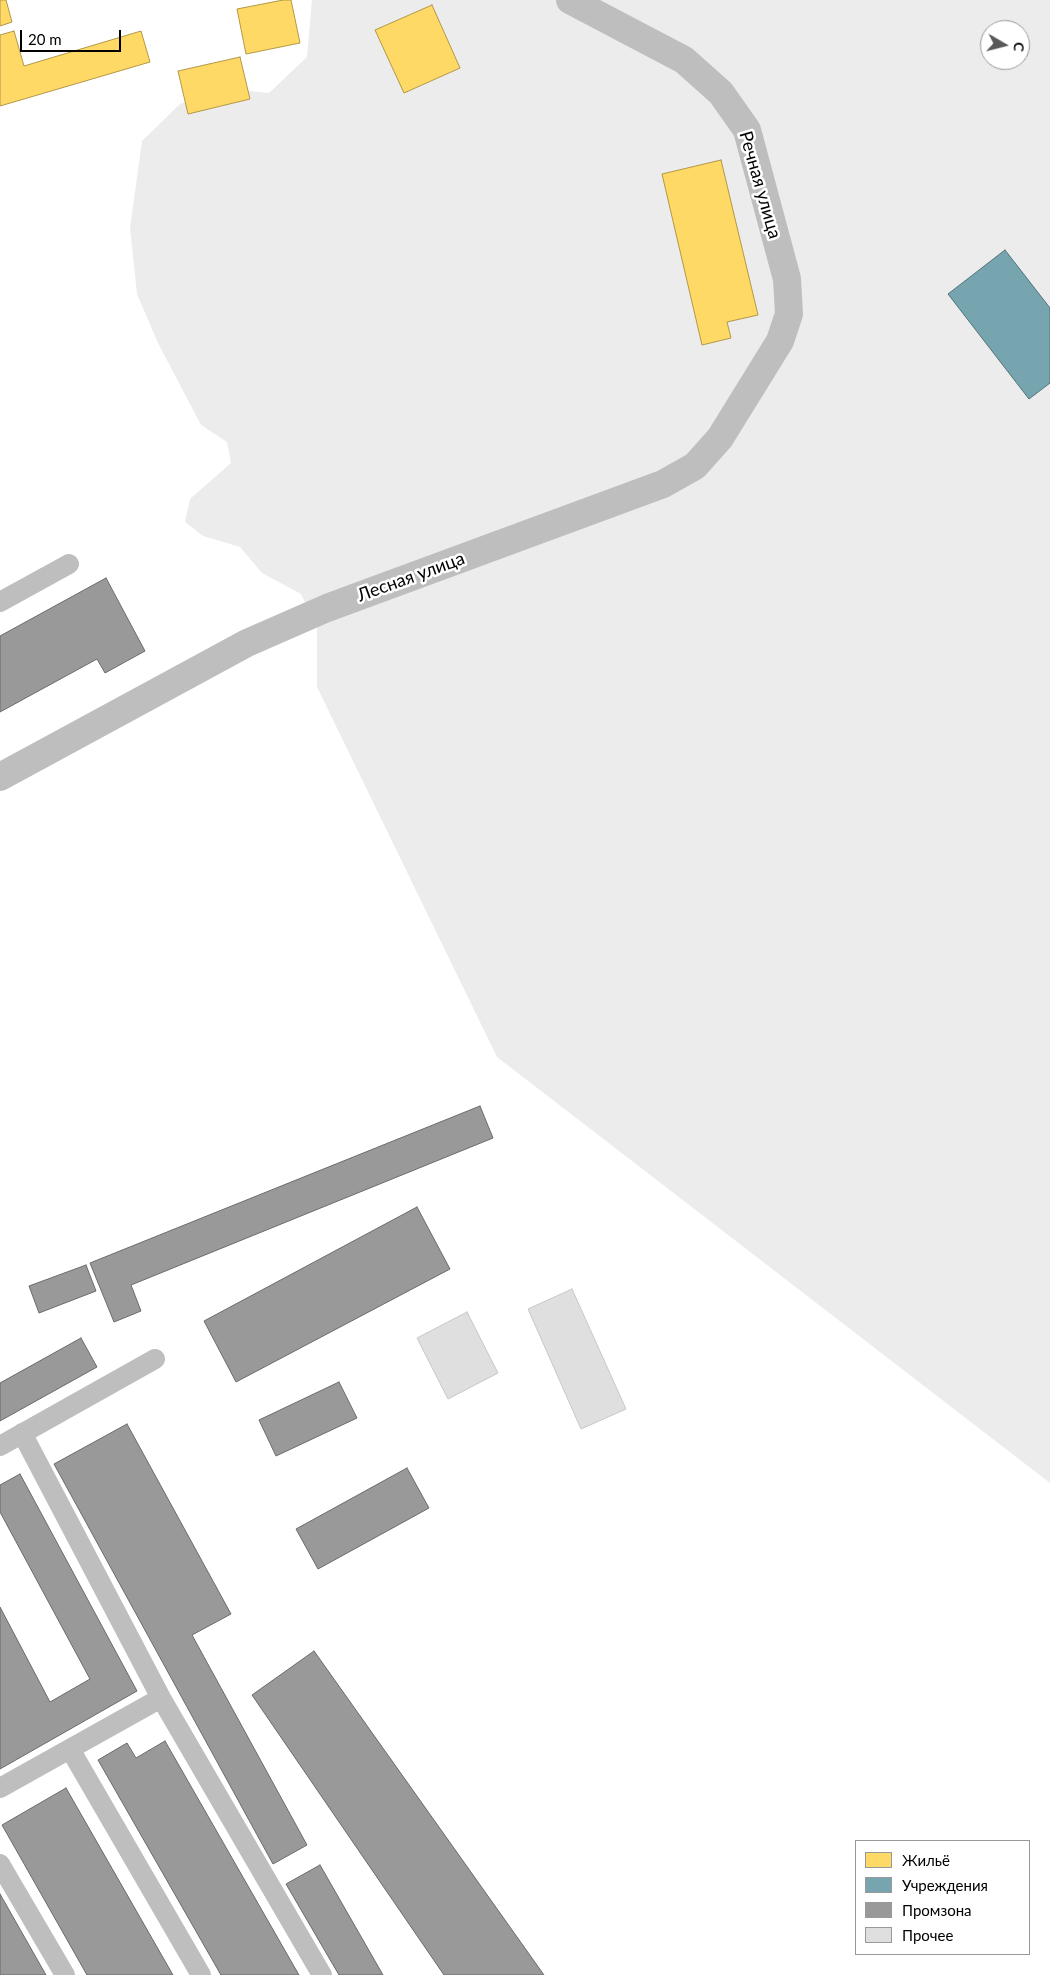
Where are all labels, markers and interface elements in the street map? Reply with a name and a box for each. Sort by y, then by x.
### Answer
scale bar [22,20,124,52]
north arrow [980,20,1030,70]
text: 20 m [28,30,62,48]
text: С [1010,41,1028,53]
street label: Речная улица [734,129,786,241]
street label: Лесная улица [354,548,468,606]
legend [855,1840,1030,1955]
text: Жильё [902,1851,950,1869]
text: Учреждения [902,1876,988,1894]
text: Промзона [902,1901,972,1919]
text: Прочее [902,1926,953,1944]

